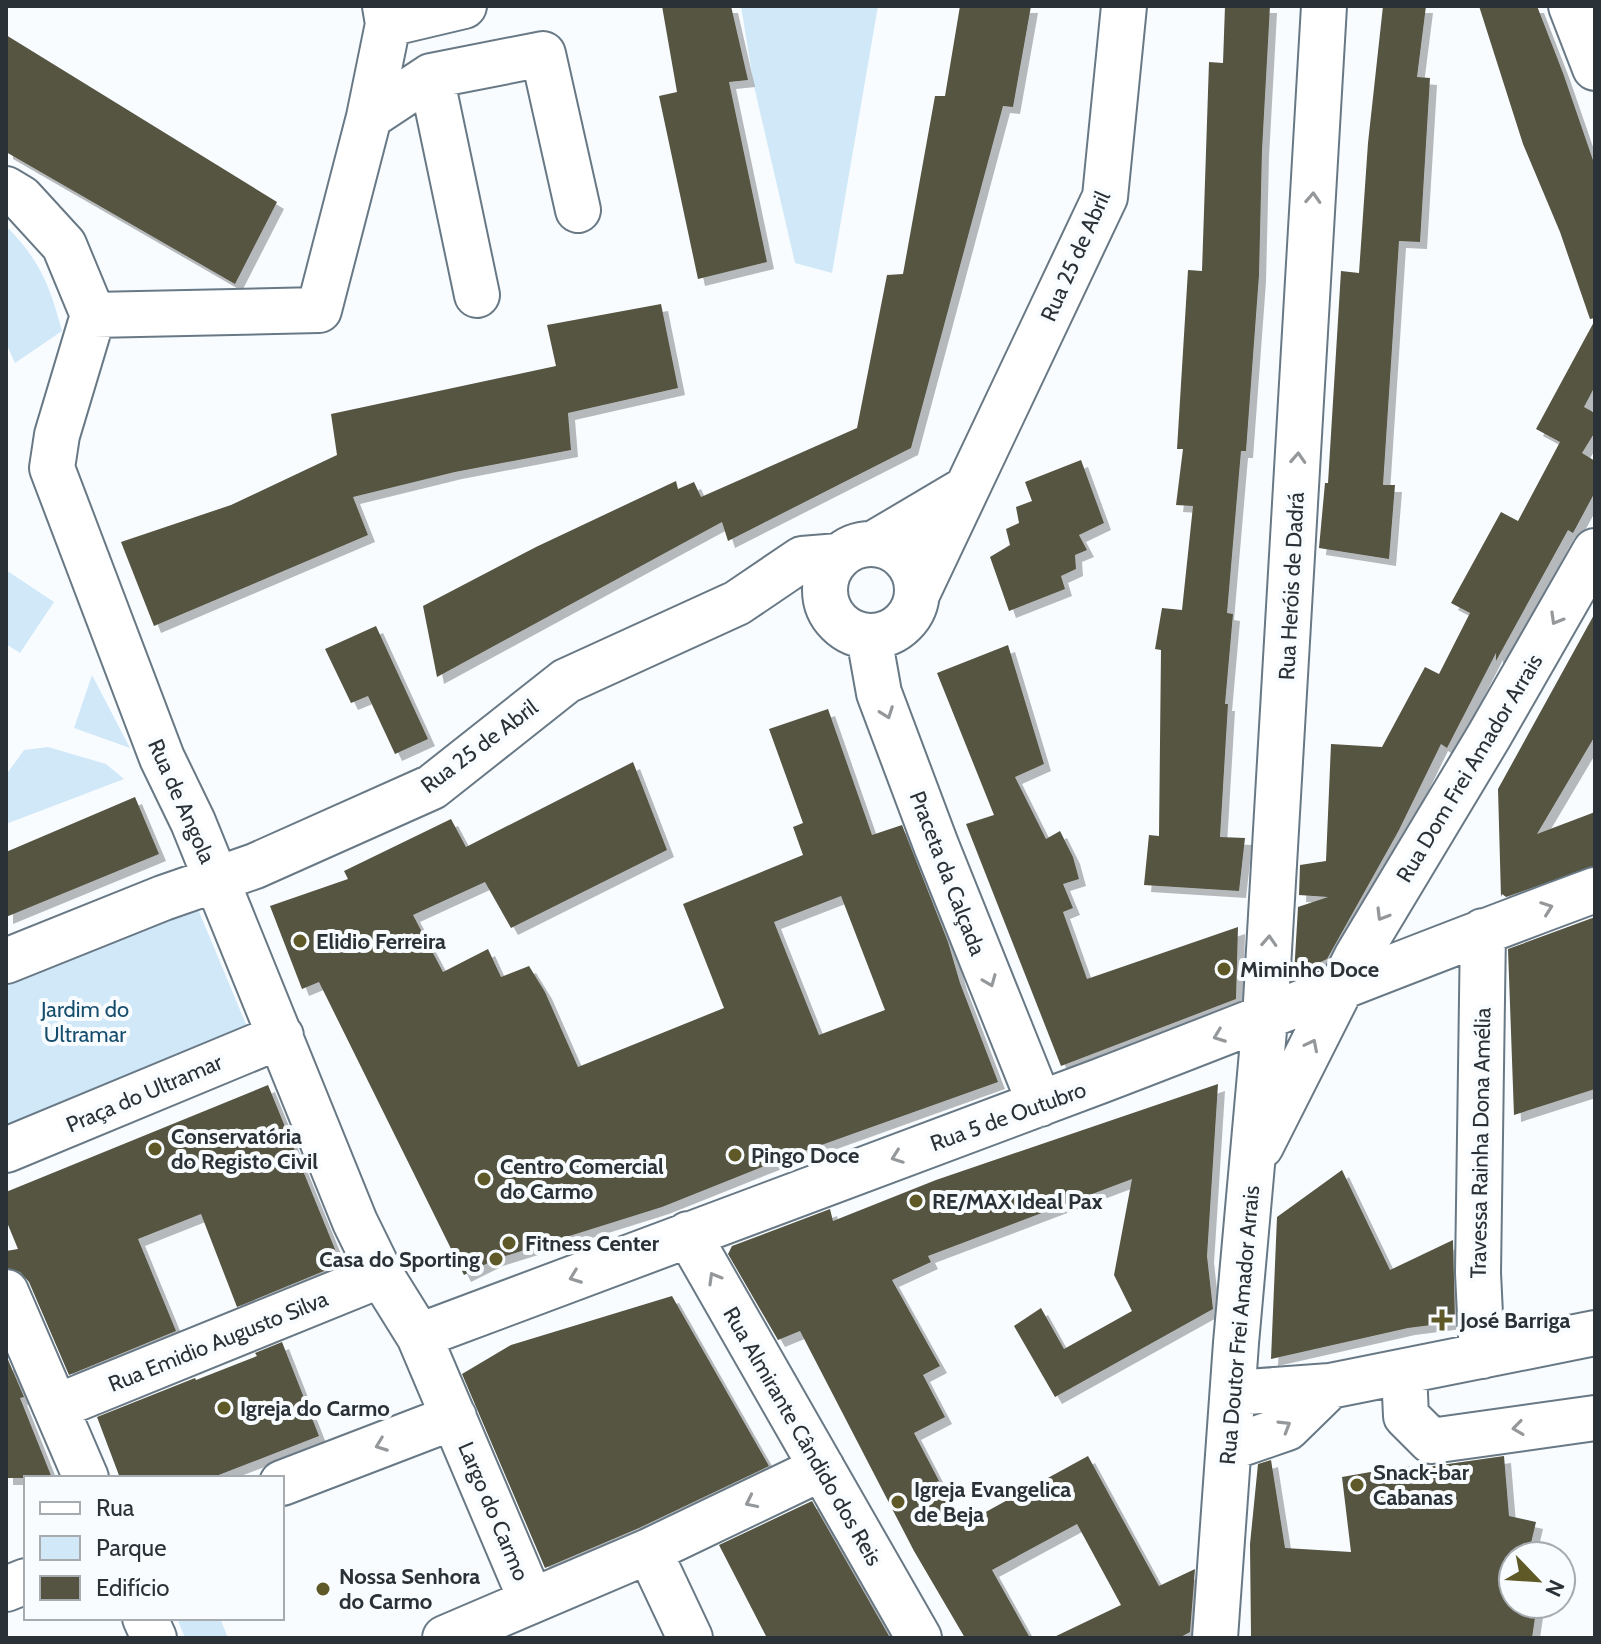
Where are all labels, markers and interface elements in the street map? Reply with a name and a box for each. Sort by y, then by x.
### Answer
street label: Rua 25 de Abril [1035,186,1116,325]
one-way arrow [1304,191,1321,204]
one-way arrow [1289,451,1306,464]
street label: Rua Heróis de Dadrá [1273,491,1310,681]
one-way arrow [1550,610,1566,625]
street label: Rua Dom Frei Amador Arrais [1390,649,1548,887]
street label: Rua 25 de Abril [416,693,544,799]
one-way arrow [877,705,893,719]
street label: Rua de Angola [142,735,221,868]
street label: Praceta da Calçada [904,787,991,960]
one-way arrow [1539,901,1553,917]
one-way arrow [1376,906,1391,921]
place label: Elidio Ferreira [316,928,446,955]
marker: Elidio Ferreira [291,932,309,950]
one-way arrow [1260,934,1277,947]
place label: Miminho Doce [1240,956,1379,983]
marker: Miminho Doce [1215,960,1233,978]
one-way arrow [981,973,997,987]
park label: Jardim do Ultramar [40,996,129,1048]
street label: Travessa Rainha Dona Amélia [1465,1007,1496,1279]
one-way arrow [1213,1026,1227,1043]
one-way arrow [1302,1039,1318,1054]
street label: Praça do Ultramar [62,1048,226,1138]
street label: Rua 5 de Outubro [927,1076,1090,1157]
place label: Conservatória do Registo Civil [171,1123,318,1175]
marker: Conservatória do Registo Civil [146,1140,164,1158]
place label: Pingo Doce [751,1142,859,1169]
marker: Pingo Doce [726,1146,744,1164]
one-way arrow [891,1147,905,1164]
place label: Centro Comercial do Carmo [500,1153,664,1205]
marker: Centro Comercial do Carmo [475,1170,493,1188]
street label: Rua Doutor Frei Amador Arrais [1214,1184,1265,1466]
place label: RE/MAX Ideal Pax [932,1188,1103,1215]
marker: RE/MAX Ideal Pax [907,1192,925,1210]
place label: Fitness Center [525,1230,660,1257]
marker: Fitness Center [500,1234,518,1252]
place label: Casa do Sporting [319,1246,480,1273]
marker: Casa do Sporting [487,1250,505,1268]
one-way arrow [568,1267,582,1284]
one-way arrow [708,1273,724,1287]
street label: Rua Emidio Augusto Silva [104,1285,332,1398]
street label: Rua Almirante Cândido dos Reis [717,1302,888,1570]
place label: José Barriga [1459,1307,1571,1334]
marker: José Barriga [1431,1309,1453,1331]
place label: Igreja do Carmo [240,1395,390,1422]
marker: Igreja do Carmo [215,1399,233,1417]
one-way arrow [1276,1420,1291,1436]
one-way arrow [1511,1420,1524,1437]
one-way arrow [375,1435,389,1452]
street label: Largo do Carmo [452,1438,535,1585]
place label: Snack-bar Cabanas [1373,1459,1470,1511]
legend [24,1476,284,1620]
place label: Igreja Evangelica de Beja [914,1476,1071,1528]
marker: Snack-bar Cabanas [1348,1476,1366,1494]
one-way arrow [745,1492,760,1508]
text: Rua [96,1493,135,1522]
marker: Igreja Evangelica de Beja [889,1493,907,1511]
text: Parque [96,1533,166,1562]
north arrow [1497,1540,1577,1620]
place label: Nossa Senhora do Carmo [339,1563,480,1615]
text: Edifício [96,1573,170,1602]
text: N [1539,1575,1570,1601]
marker: Nossa Senhora do Carmo [314,1580,332,1598]

